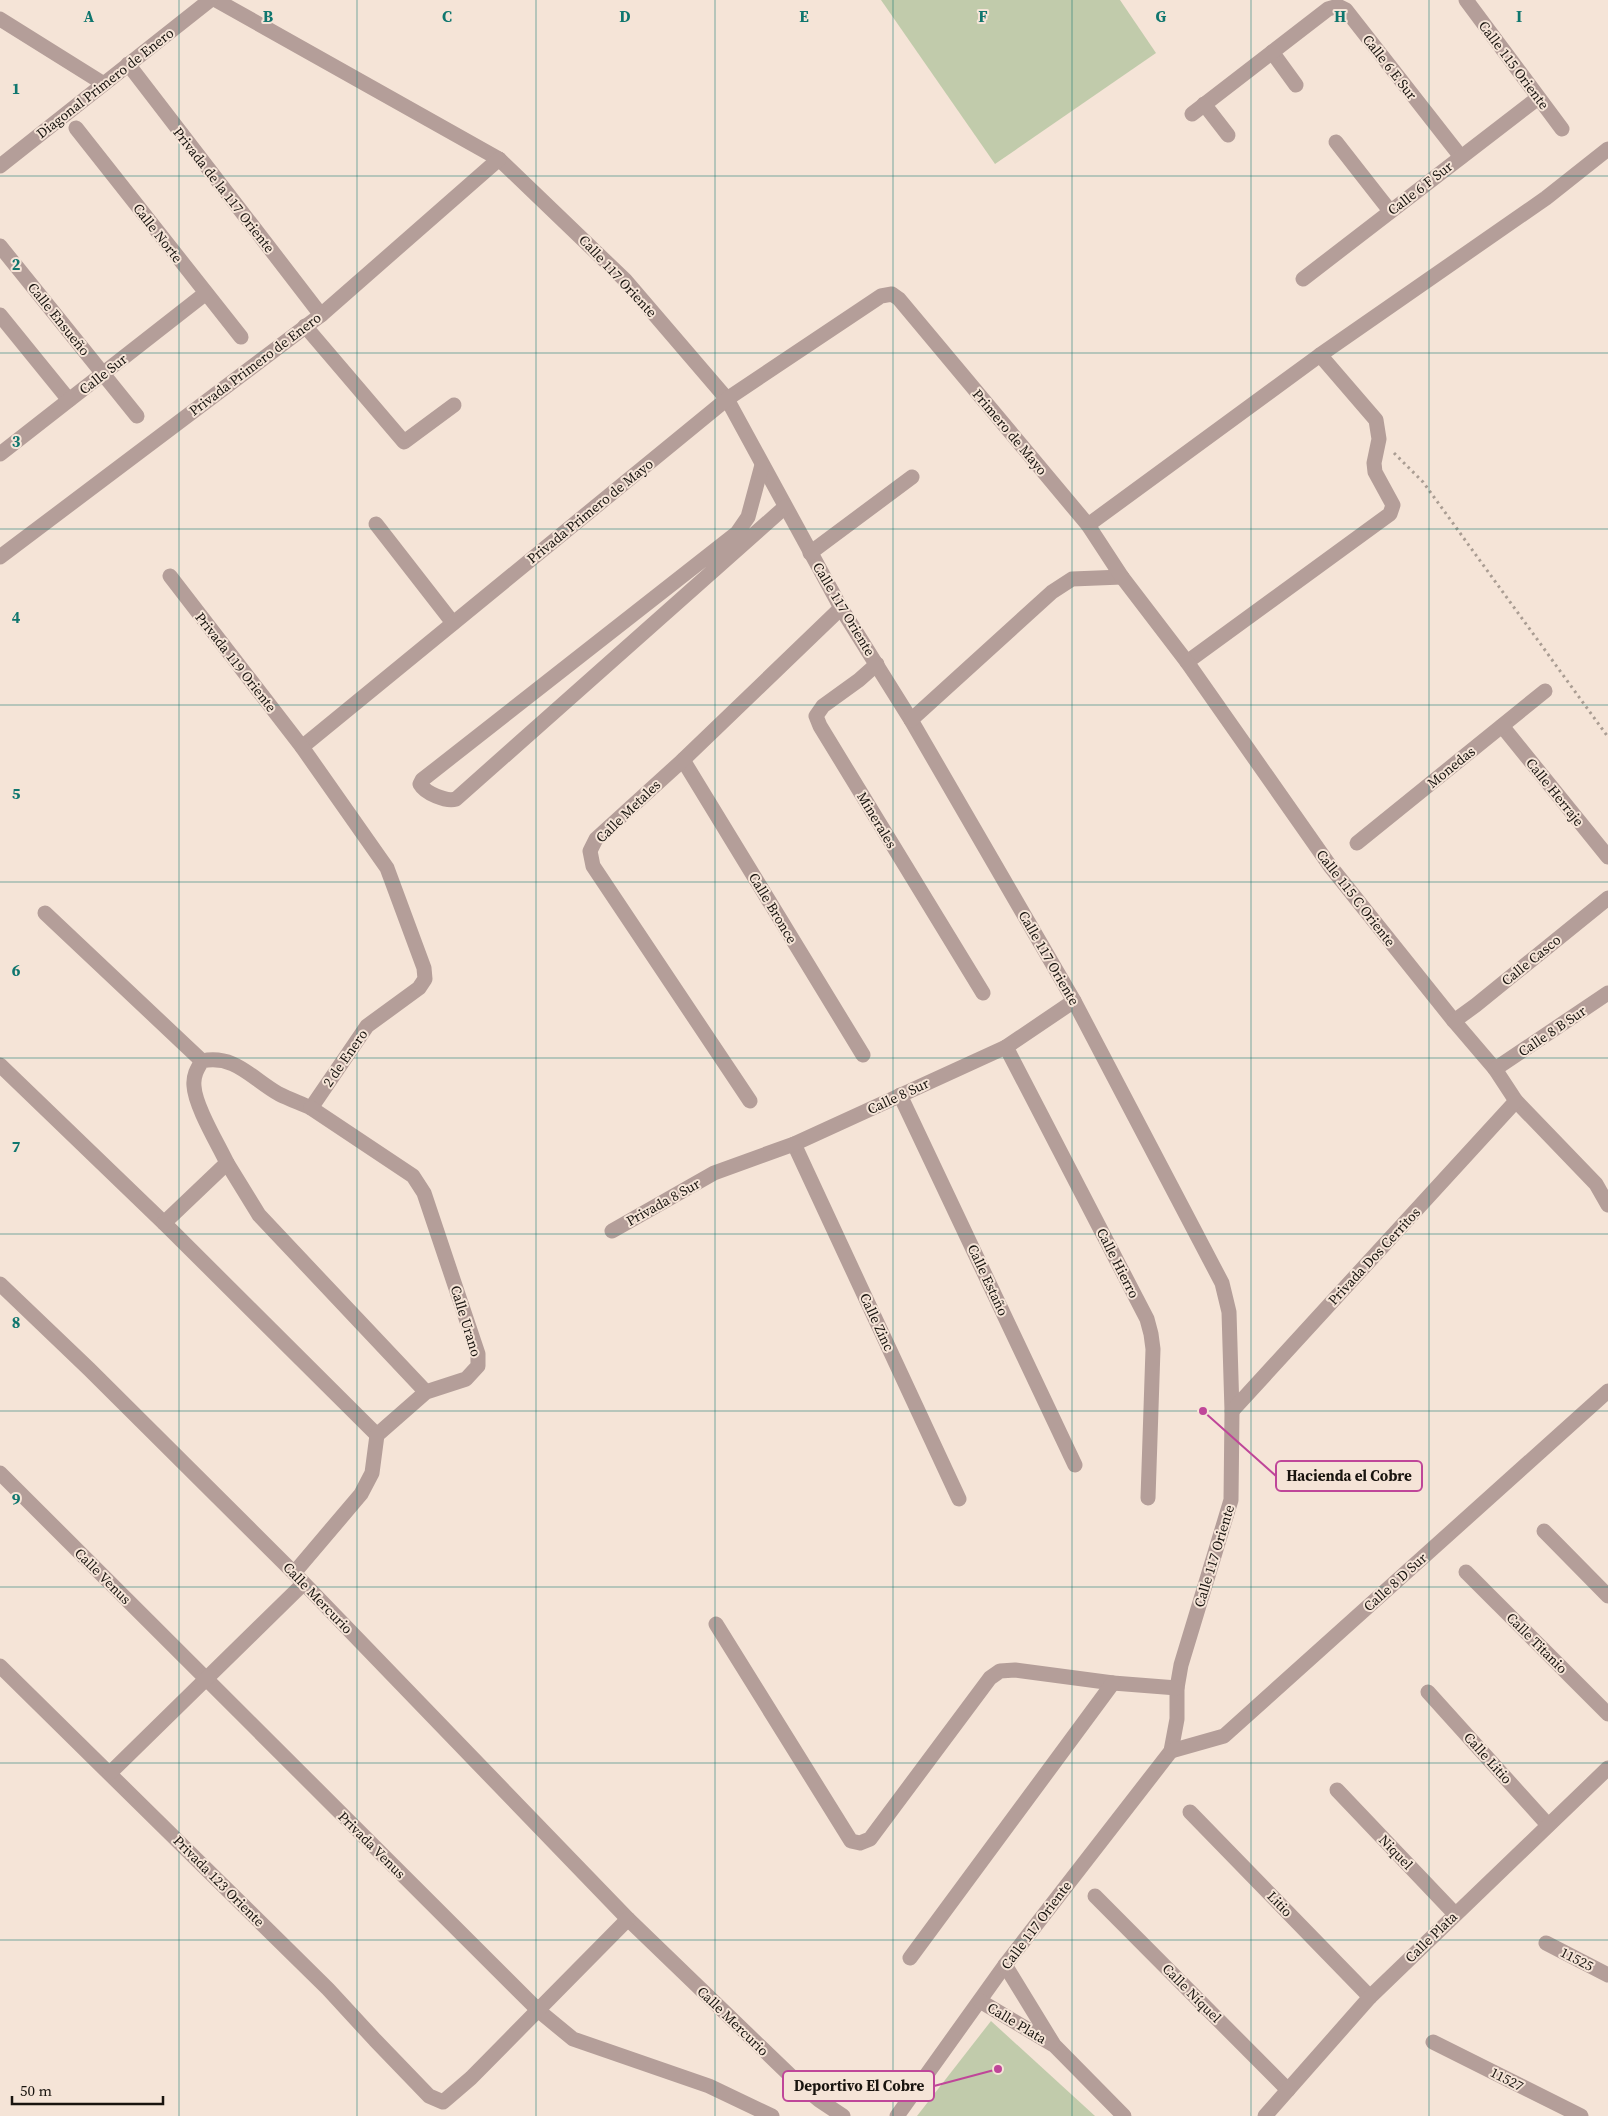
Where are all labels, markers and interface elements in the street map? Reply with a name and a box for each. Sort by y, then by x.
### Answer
text: A [84,5,95,27]
text: B [263,5,274,27]
text: C [442,5,452,27]
text: D [619,5,631,27]
text: E [799,5,809,27]
text: F [978,5,988,27]
text: G [1156,5,1167,27]
text: H [1334,5,1346,27]
text: I [1516,5,1522,27]
street label: Calle 115 Oriente [1474,17,1554,113]
street label: Diagonal Primero de Enero [32,23,178,143]
street label: Calle 6 E Sur [1358,30,1422,104]
text: 1 [12,77,20,99]
street label: Privada de la 117 Oriente [169,123,279,257]
street label: Calle 6 F Sur [1383,156,1457,220]
street label: Calle Norte [128,199,188,267]
street label: Calle 117 Oriente [574,230,662,322]
text: 2 [12,253,21,275]
street label: Calle Ensueño [23,278,95,360]
street label: Privada Primero de Enero [185,307,325,420]
street label: Calle Sur [75,349,131,399]
street label: Primero de Mayo [968,385,1052,480]
text: 3 [12,430,21,452]
street label: Privada Primero de Mayo [523,454,658,568]
street label: Calle 117 Oriente [808,558,880,660]
text: 4 [12,606,21,628]
street label: Privada 119 Oriente [191,608,281,716]
street label: Monedas [1423,741,1479,793]
street label: Calle Herraje [1521,754,1589,830]
street label: Calle Metales [591,775,665,847]
text: 5 [12,782,21,804]
street label: Minerales [852,788,902,852]
street label: Calle 115 C Oriente [1312,845,1400,951]
street label: Calle Bronce [744,869,802,947]
street label: Calle 117 Oriente [1014,907,1084,1009]
street label: Calle Casco [1497,930,1565,990]
text: 6 [12,959,21,981]
street label: Calle 8 B Sur [1514,1001,1590,1061]
street label: 2 de Enero [318,1025,372,1091]
street label: Calle 8 Sur [864,1073,932,1119]
text: 7 [12,1135,21,1157]
street label: Privada 8 Sur [622,1173,704,1231]
street label: Privada Dos Cerritos [1323,1203,1425,1309]
street label: Calle Hierro [1092,1224,1144,1302]
street label: Calle Estaño [963,1241,1013,1319]
street label: Calle Urano [446,1283,486,1359]
street label: Calle Zinc [855,1290,899,1354]
text: 8 [12,1311,20,1333]
callout: Hacienda el Cobre [1276,1461,1422,1491]
text: Hacienda el Cobre [1286,1465,1412,1486]
text: 9 [12,1488,21,1510]
street label: Calle 117 Oriente [1189,1502,1239,1610]
street label: Calle Venus [70,1543,136,1609]
street label: Calle 8 D Sur [1359,1548,1431,1616]
street label: Calle Mercurio [279,1558,358,1639]
street label: Calle Titanio [1502,1608,1572,1678]
street label: Calle Litio [1459,1728,1517,1789]
street label: Privada Venus [334,1807,410,1883]
street label: Niquel [1374,1830,1418,1874]
street label: Privada 123 Oriente [169,1831,269,1931]
street label: Calle 117 Oriente [996,1877,1076,1973]
street label: Litio [1263,1887,1297,1922]
street label: Calle Plata [1400,1906,1462,1967]
street label: 11525 [1557,1942,1597,1976]
street label: Calle Níquel [1158,1959,1226,2027]
street label: Calle Mercurio [693,1982,774,2061]
street label: Calle Plata [984,1997,1051,2049]
street label: 11527 [1487,2062,1527,2096]
callout: Deportivo El Cobre [783,2071,934,2101]
scale bar [12,2074,164,2106]
text: Deportivo El Cobre [794,2075,925,2096]
text: 50 m [20,2080,52,2101]

